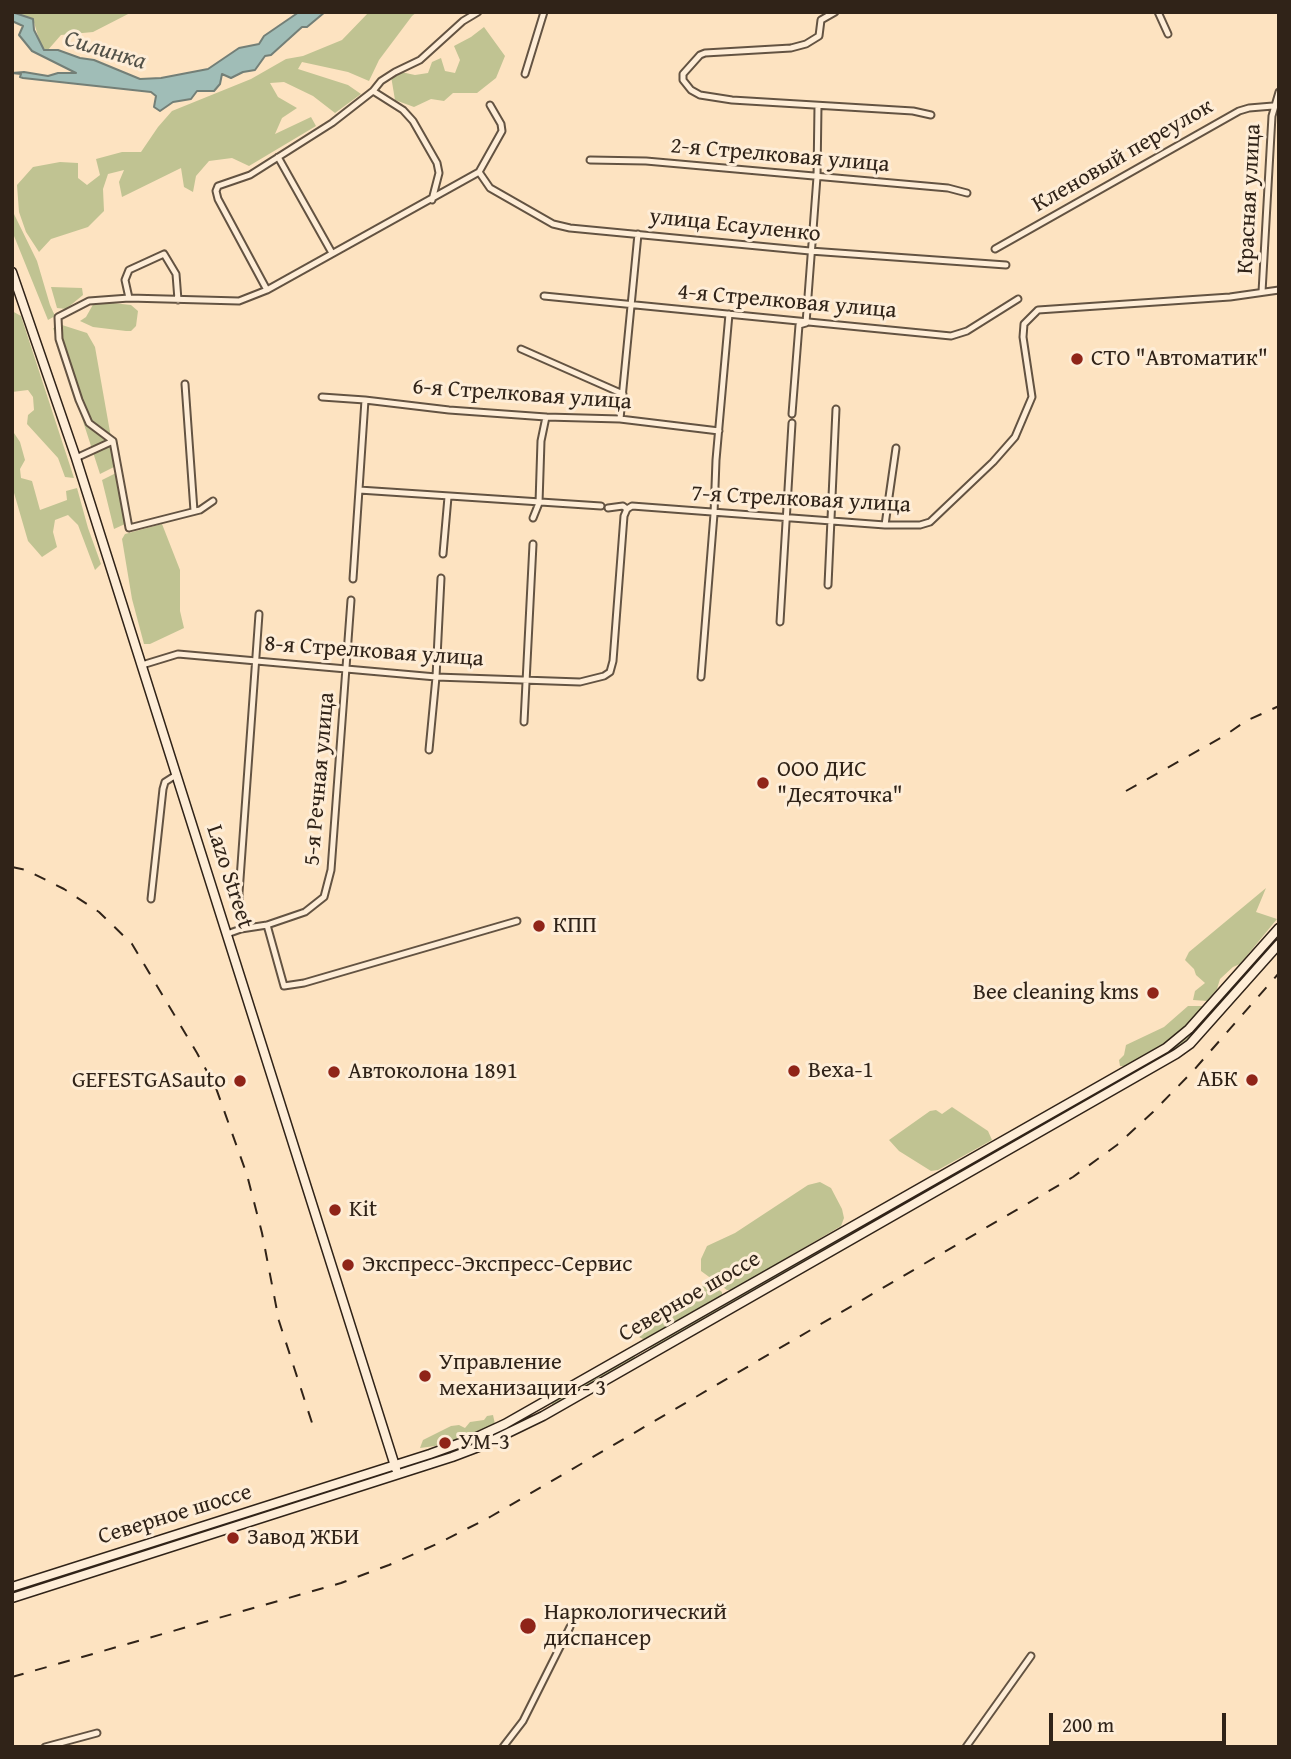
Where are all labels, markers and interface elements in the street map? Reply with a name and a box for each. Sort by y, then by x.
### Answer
water label: Силинка [61,25,149,77]
street label: Кленовый переулок [1028,93,1218,219]
street label: Красная улица [1232,123,1268,275]
street label: 2-я Стрелковая улица [669,133,891,179]
street label: улица Есауленко [648,203,822,249]
street label: 4-я Стрелковая улица [676,279,898,325]
place label: СТО "Автоматик" [1091,345,1268,373]
marker: СТО "Автоматик" [1069,351,1085,367]
street label: 6-я Стрелковая улица [411,374,633,416]
street label: 7-я Стрелковая улица [690,480,912,520]
street label: 8-я Стрелковая улица [263,631,485,673]
street label: 5-я Речная улица [299,691,341,867]
place label: ООО ДИС "Десяточка" [777,756,903,810]
marker: ООО ДИС "Десяточка" [755,775,771,791]
street label: Lazo Street [199,822,259,932]
place label: КПП [553,912,597,940]
marker: КПП [531,918,547,934]
place label: Bee cleaning kms [973,979,1139,1007]
marker: Bee cleaning kms [1145,985,1161,1001]
place label: Веха-1 [808,1057,873,1085]
place label: Автоколона 1891 [348,1058,518,1086]
marker: Веха-1 [786,1063,802,1079]
marker: Автоколона 1891 [326,1064,342,1080]
place label: АБК [1197,1066,1238,1094]
place label: GEFESTGASauto [72,1067,226,1095]
marker: АБК [1244,1072,1260,1088]
marker: GEFESTGASauto [232,1073,248,1089]
place label: Kit [349,1196,377,1224]
marker: Kit [327,1202,343,1218]
street label: Северное шоссе [614,1245,766,1349]
place label: Экспресс-Экспресс-Сервис [362,1251,632,1279]
marker: Экспресс-Экспресс-Сервис [340,1257,356,1273]
place label: Управление механизации - 3 [439,1349,606,1403]
marker: Управление механизации - 3 [417,1368,433,1384]
place label: УМ-3 [459,1429,510,1457]
marker: УМ-3 [437,1435,453,1451]
street label: Северное шоссе [95,1479,255,1551]
place label: Завод ЖБИ [247,1524,359,1552]
marker: Завод ЖБИ [225,1530,241,1546]
place label: Наркологический диспансер [544,1599,727,1653]
marker: Наркологический диспансер [518,1616,538,1636]
scale bar [1053,1700,1230,1744]
text: 200 m [1062,1709,1114,1740]

